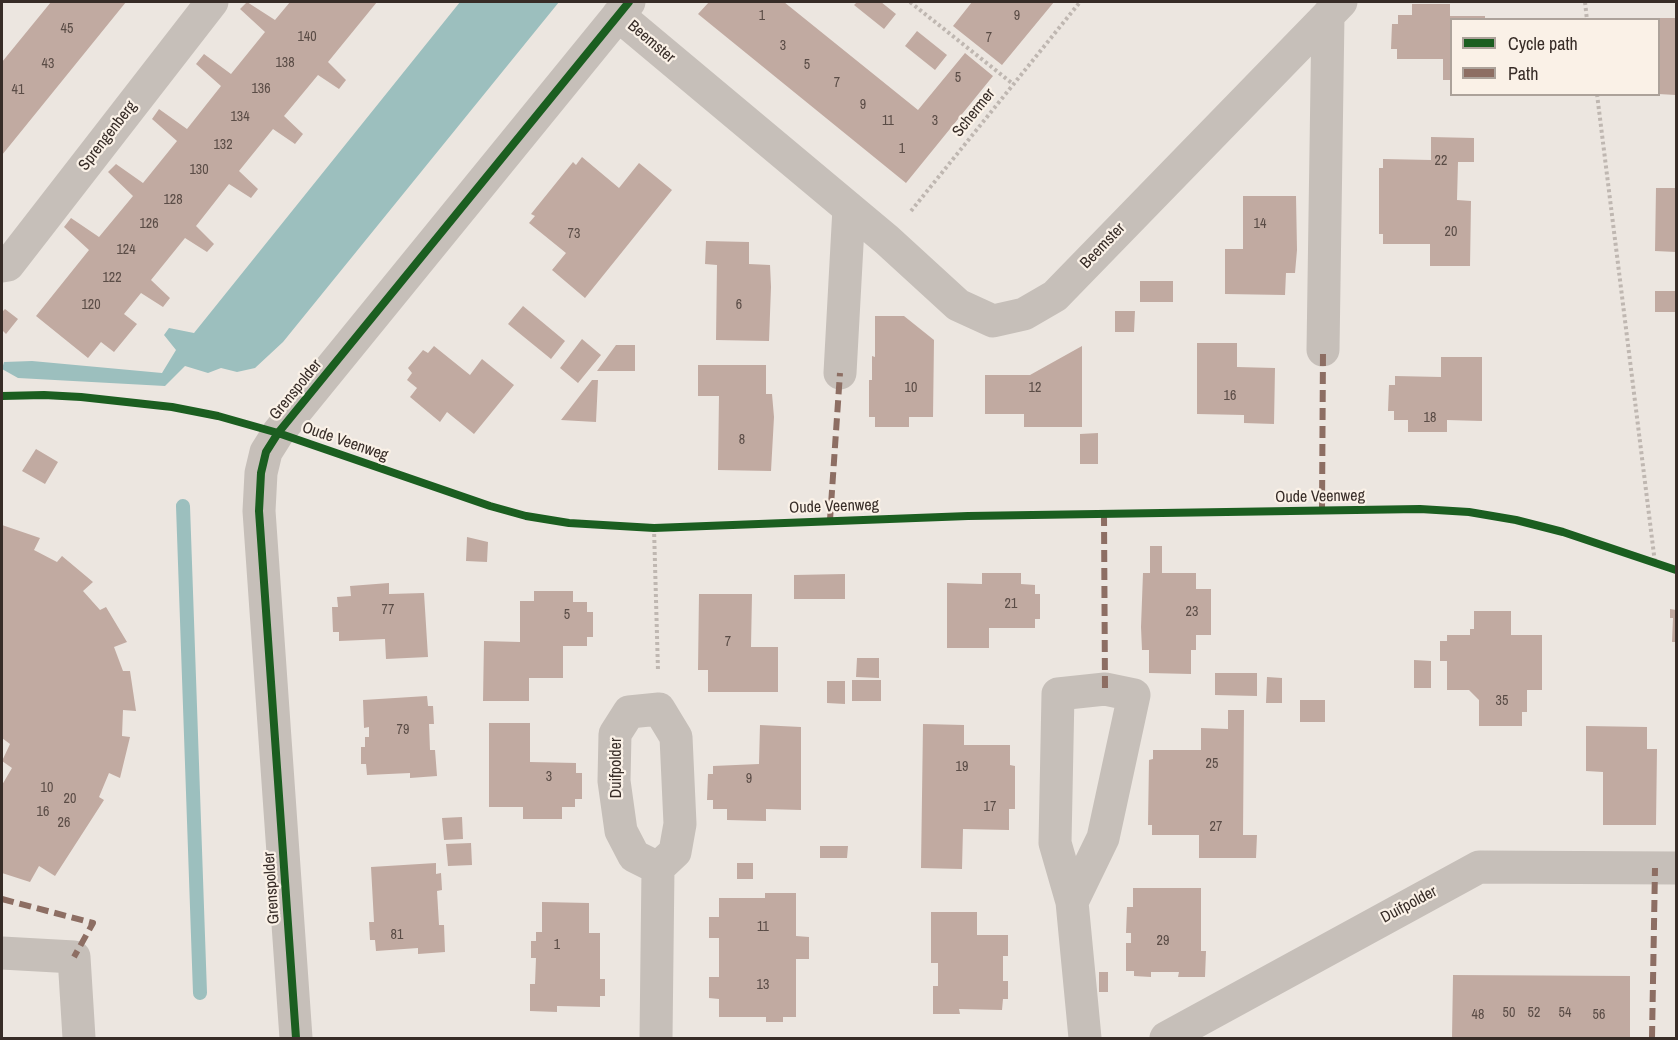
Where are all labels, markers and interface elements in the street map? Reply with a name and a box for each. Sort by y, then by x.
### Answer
house number: 1 [759,8,765,24]
house number: 9 [1014,8,1020,24]
street label: Beemster [623,17,679,67]
legend [1450,18,1660,96]
house number: 45 [61,21,73,37]
house number: 140 [297,29,317,45]
house number: 7 [986,30,992,46]
text: Cycle path [1508,31,1578,56]
house number: 3 [780,38,786,54]
house number: 138 [275,55,295,71]
house number: 43 [42,56,54,72]
house number: 5 [804,57,810,73]
text: Path [1508,61,1538,86]
house number: 5 [955,70,961,86]
house number: 7 [834,75,840,91]
house number: 136 [251,81,271,97]
house number: 41 [12,82,24,98]
street label: Schermer [949,85,999,141]
street label: Sprengenberg [75,97,141,175]
house number: 9 [860,97,866,113]
house number: 134 [230,109,250,125]
house number: 11 [882,113,894,129]
house number: 3 [932,113,938,129]
house number: 132 [213,137,233,153]
house number: 1 [899,141,905,157]
house number: 22 [1435,153,1447,169]
house number: 130 [189,162,209,178]
house number: 128 [163,192,183,208]
house number: 126 [139,216,159,232]
house number: 14 [1254,216,1266,232]
street label: Beemster [1077,219,1129,273]
house number: 20 [1445,224,1457,240]
house number: 73 [568,226,580,242]
house number: 124 [116,242,136,258]
house number: 122 [102,270,122,286]
house number: 120 [81,297,101,313]
house number: 6 [736,297,742,313]
street label: Grenspolder [266,356,326,424]
house number: 10 [905,380,917,396]
house number: 12 [1029,380,1041,396]
house number: 16 [1224,388,1236,404]
house number: 18 [1424,410,1436,426]
street label: Oude Veenweg [299,418,391,466]
house number: 8 [739,432,745,448]
street label: Oude Veenweg [1275,487,1365,507]
street label: Oude Veenweg [789,496,879,518]
house number: 21 [1005,596,1017,612]
house number: 77 [382,602,394,618]
house number: 23 [1186,604,1198,620]
house number: 5 [564,607,570,623]
house number: 7 [725,634,731,650]
house number: 35 [1496,693,1508,709]
house number: 79 [397,722,409,738]
street label: Duifpolder [607,738,627,798]
house number: 25 [1206,756,1218,772]
house number: 19 [956,759,968,775]
house number: 3 [546,769,552,785]
house number: 9 [746,771,752,787]
house number: 10 [41,780,53,796]
house number: 20 [64,791,76,807]
house number: 17 [984,799,996,815]
house number: 16 [37,804,49,820]
house number: 26 [58,815,70,831]
house number: 27 [1210,819,1222,835]
street label: Grenspolder [260,851,284,925]
street label: Duifpolder [1378,882,1440,928]
house number: 11 [757,919,769,935]
house number: 81 [391,927,403,943]
house number: 29 [1157,933,1169,949]
house number: 1 [554,937,560,953]
house number: 13 [757,977,769,993]
house number: 50 [1503,1005,1515,1021]
house number: 52 [1528,1005,1540,1021]
house number: 54 [1559,1005,1571,1021]
house number: 48 [1472,1007,1484,1023]
house number: 56 [1593,1007,1605,1023]

